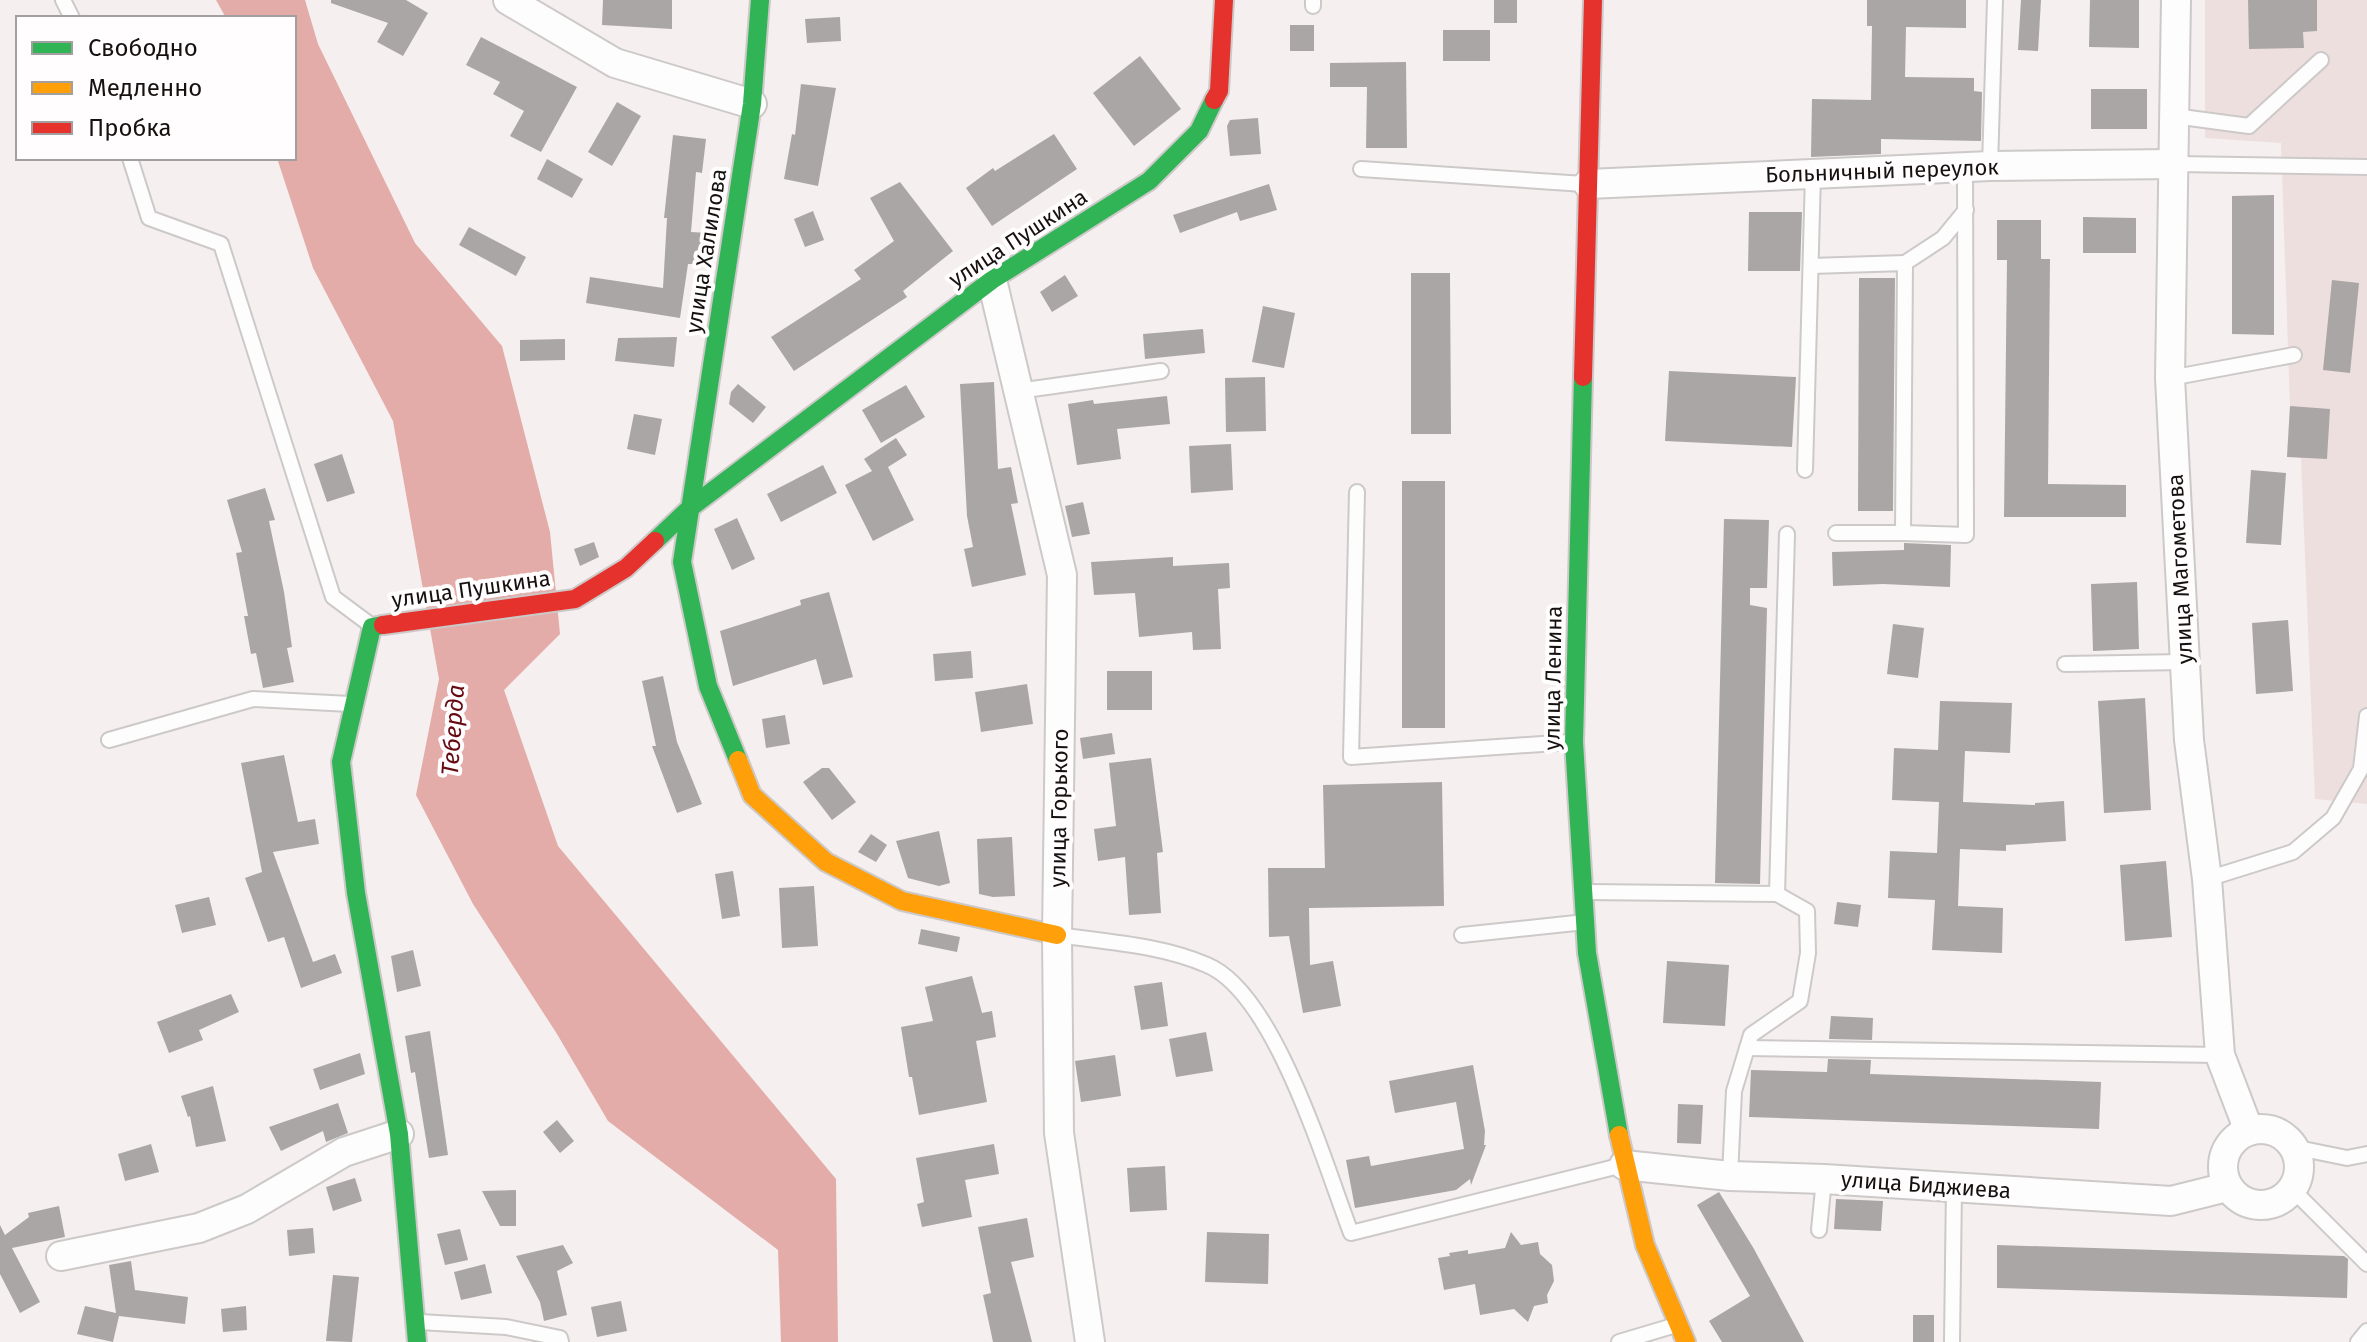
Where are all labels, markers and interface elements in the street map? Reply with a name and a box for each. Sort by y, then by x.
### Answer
legend [16,16,296,160]
text: Свободно [88,34,198,62]
text: Медленно [88,74,202,102]
text: Пробка [88,114,172,142]
street label: Больничный переулок [1765,153,2000,189]
street label: улица Халилова [680,167,732,335]
street label: улица Пушкина [944,183,1092,293]
street label: улица Магометова [2162,473,2198,665]
street label: улица Пушкина [390,565,552,613]
street label: улица Ленина [1538,605,1568,751]
water label: Теберда [436,684,470,776]
street label: улица Горького [1044,728,1074,888]
street label: улица Биджиева [1840,1166,2012,1204]

